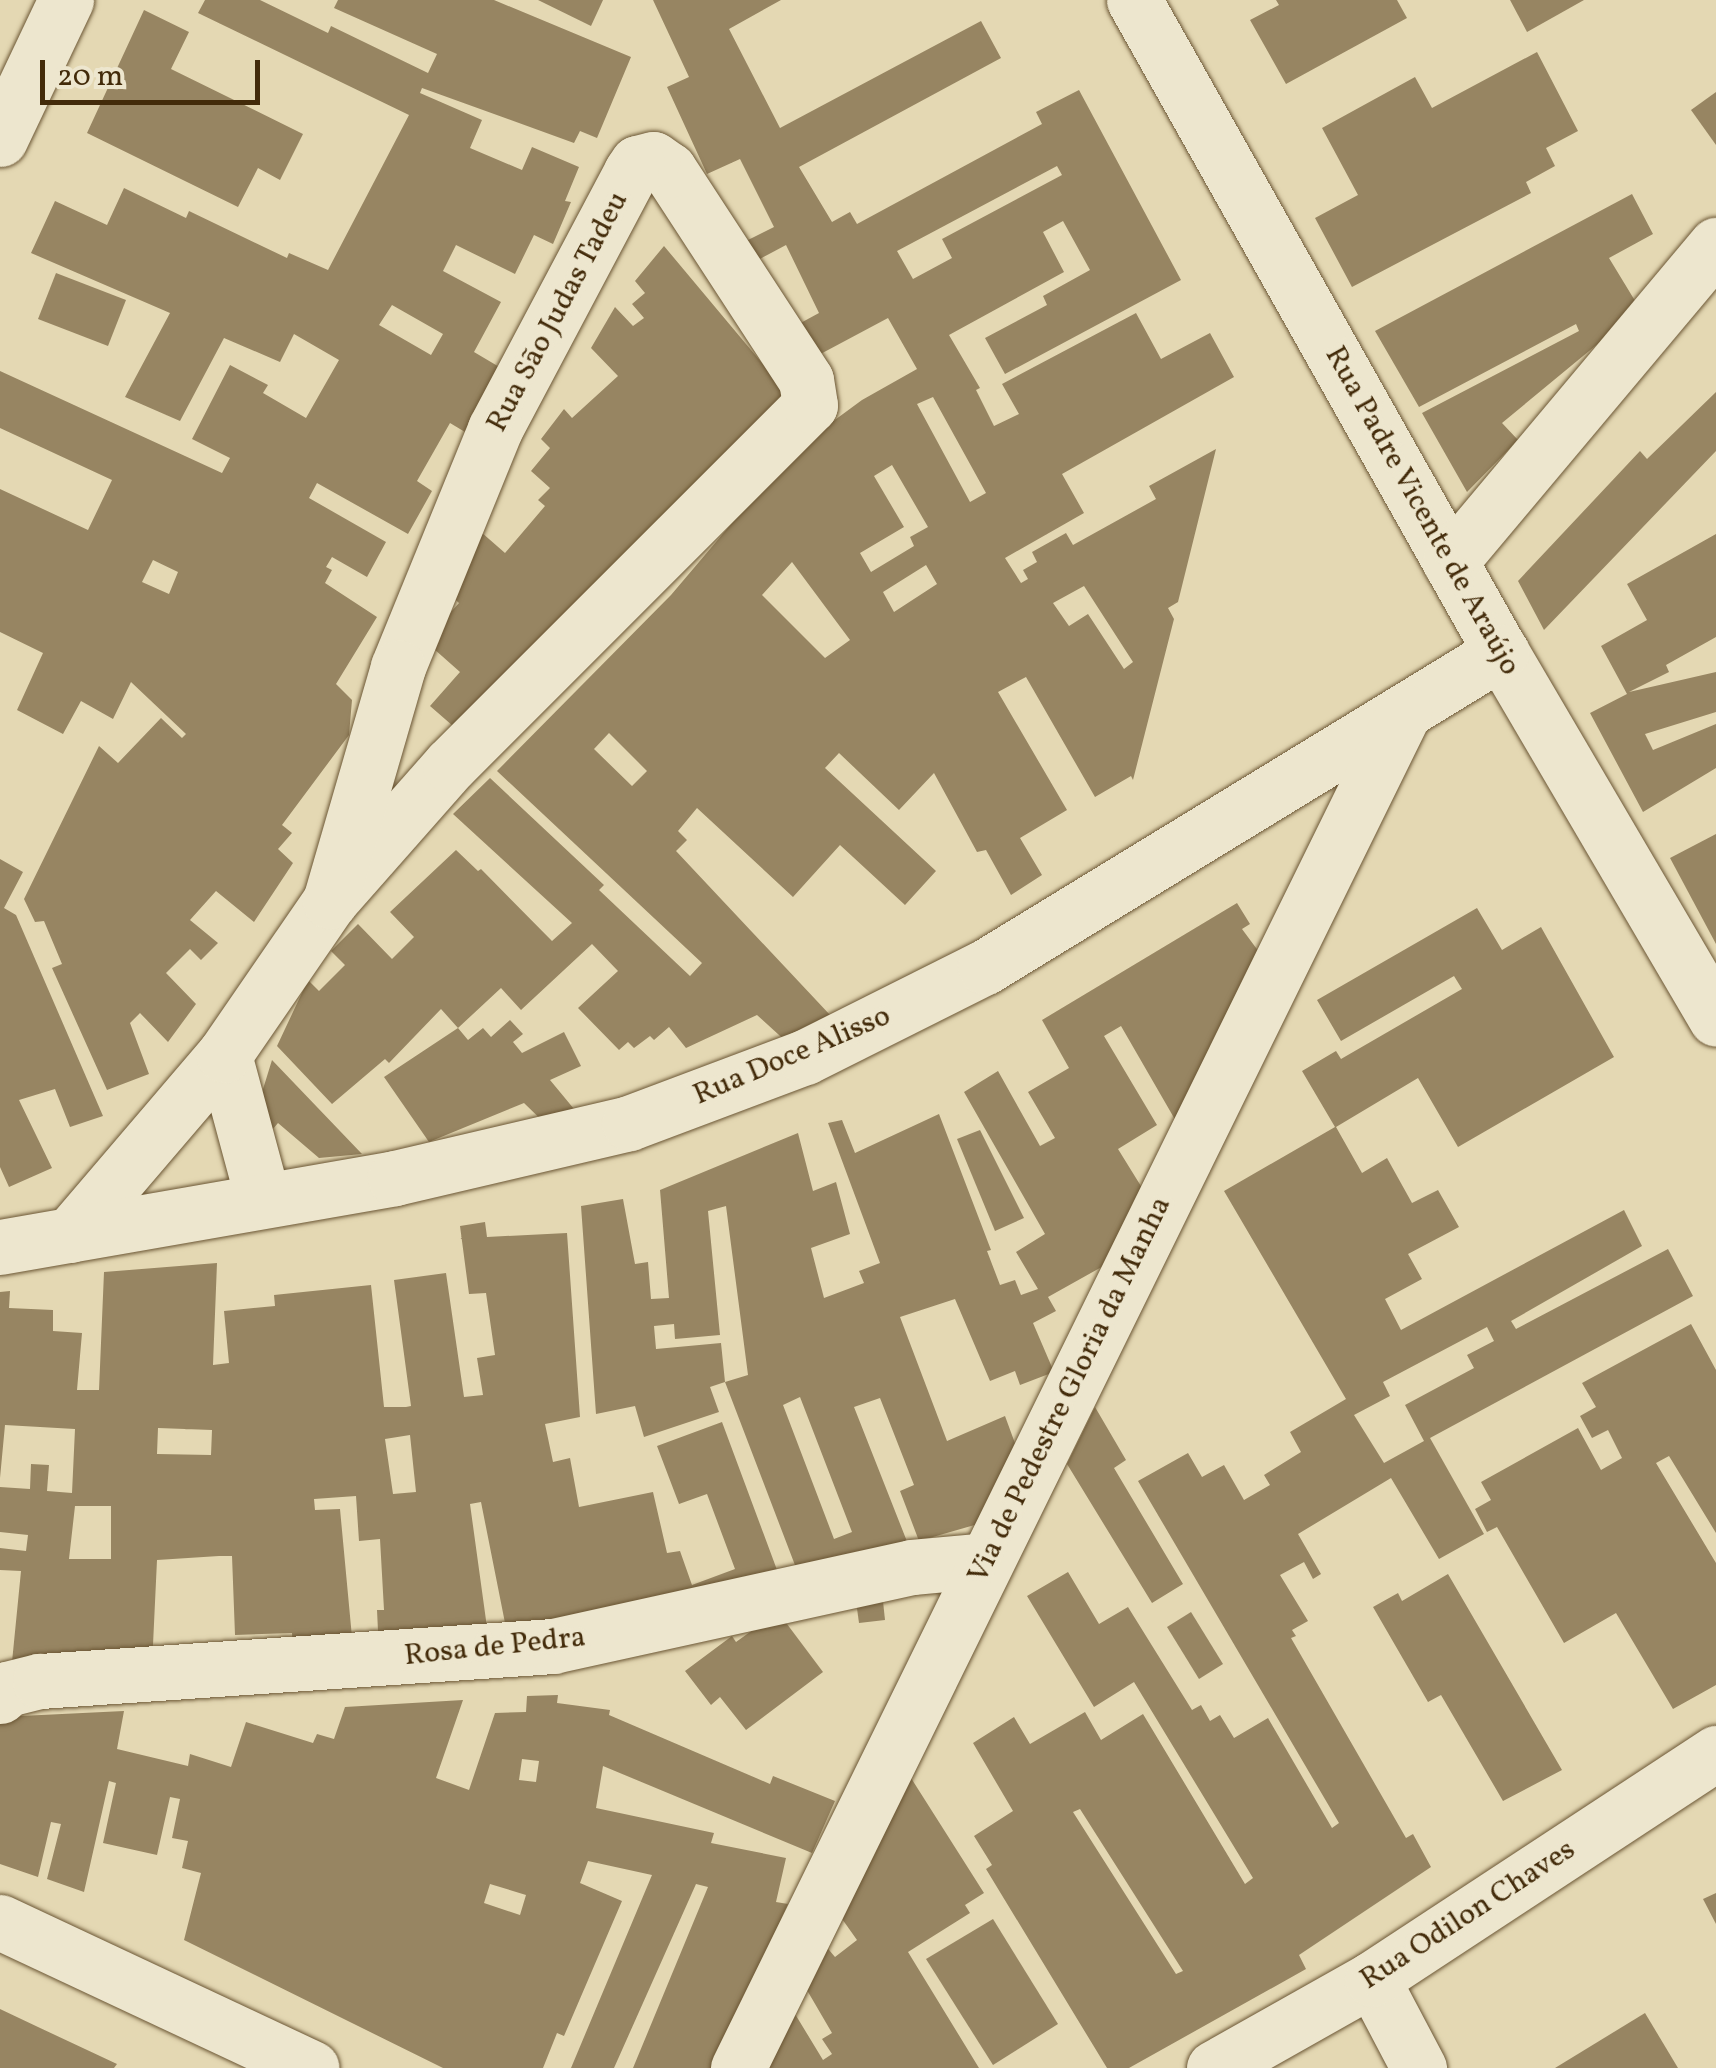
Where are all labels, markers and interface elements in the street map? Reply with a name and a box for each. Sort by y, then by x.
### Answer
scale bar [45,40,265,102]
text: 20 m [57,56,123,98]
street label: Rua São Judas Tadeu [479,185,637,439]
street label: Rua Padre Vicente de Araújo [1316,340,1528,682]
street label: Rua Doce Alisso [688,998,896,1114]
street label: Via de Pedestre Gloria da Manha [961,1191,1179,1589]
street label: Rosa de Pedra [402,1620,588,1674]
street label: Rua Odilon Chaves [1354,1832,1582,1998]

